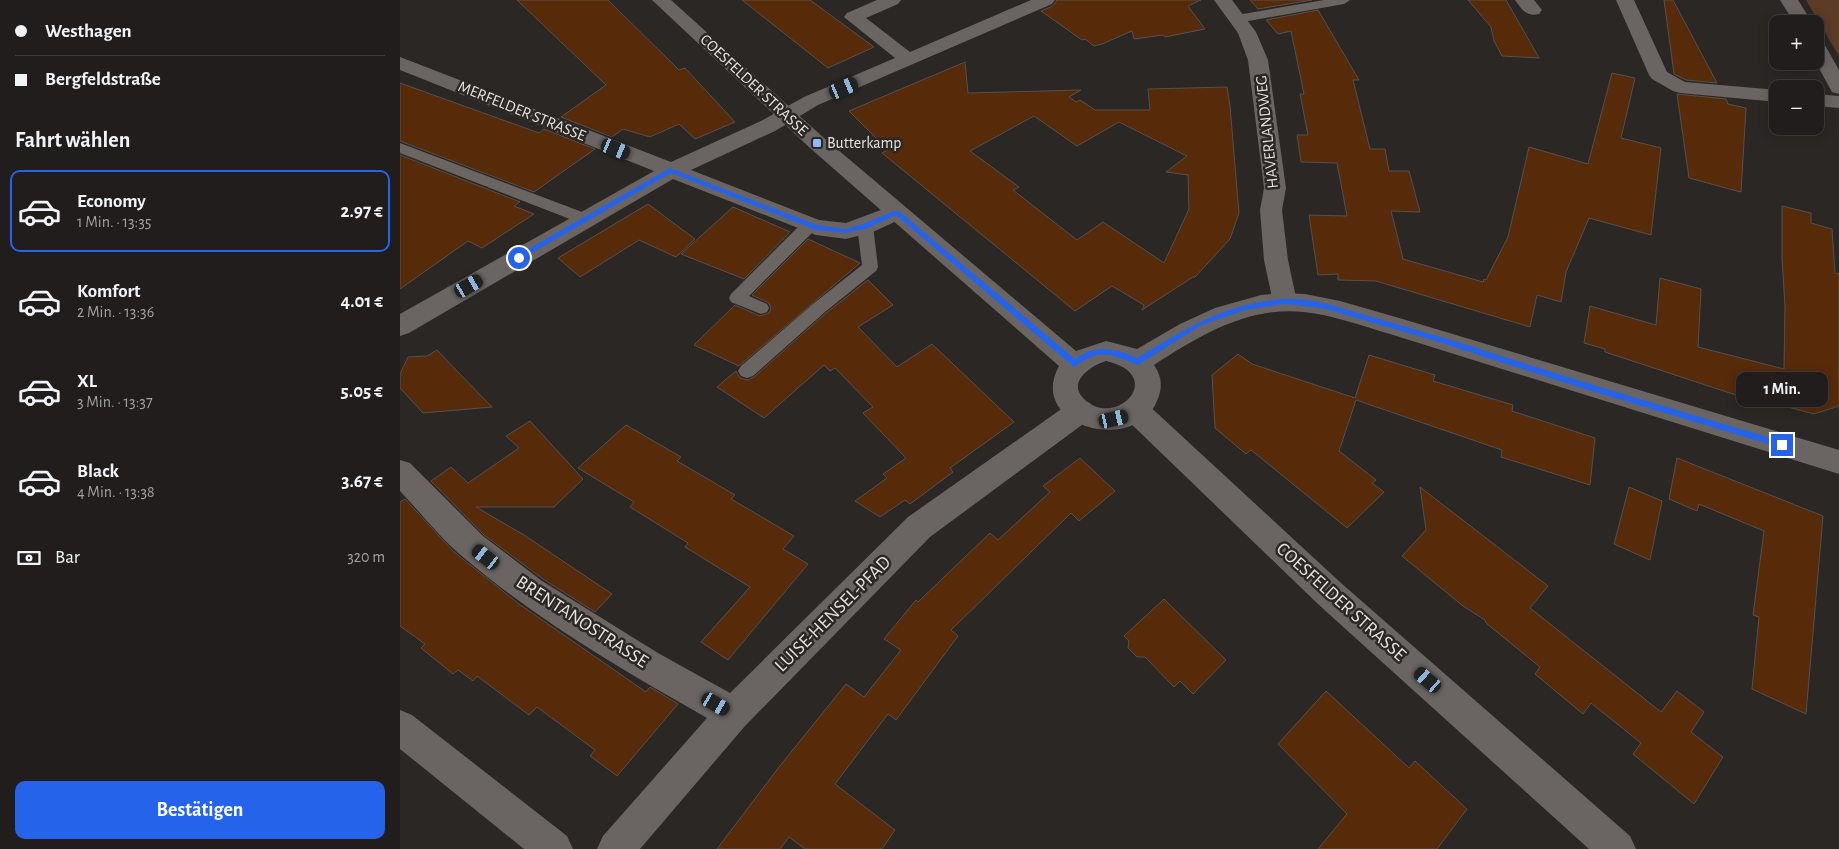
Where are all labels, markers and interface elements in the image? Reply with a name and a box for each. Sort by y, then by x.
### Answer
map controls [1769,15,1824,135]
button: + [1769,15,1824,70]
text: Westhagen [45,22,132,41]
street label: COESFELDER STRASSE [697,31,811,139]
text: Bergfeldstraße [45,70,161,89]
car [827,75,860,101]
street label: HAVERLANDWEG [1253,75,1281,189]
street label: MERFELDER STRASSE [456,78,588,144]
button: − [1769,80,1824,135]
text: Fahrt wählen [15,129,130,151]
place label: Butterkamp [827,135,901,151]
car [599,136,632,162]
marker: Butterkamp [811,137,823,149]
icon: car [17,189,62,234]
text: Economy [77,192,146,211]
text: 2.97 € [341,202,383,221]
text: 1 Min. · 13:35 [77,214,152,230]
route start [508,247,530,269]
car [452,272,485,300]
icon: car [17,279,62,324]
text: Komfort [77,282,141,301]
text: 4.01 € [341,292,383,311]
text: 2 Min. · 13:36 [77,304,154,320]
icon: car [17,369,62,414]
text: XL [77,372,97,391]
callout: 1 Min. [1736,372,1828,408]
text: 1 Min. [1763,381,1801,397]
text: 5.05 € [341,382,383,401]
text: 3 Min. · 13:37 [77,394,153,410]
car [1097,408,1130,430]
route end [1771,434,1793,456]
icon: car [17,459,62,504]
text: Black [77,462,119,481]
text: 3.67 € [341,472,383,491]
text: 4 Min. · 13:38 [77,484,155,500]
street label: COESFELDER STRASSE [1273,539,1409,665]
car [469,542,502,572]
icon: cash [15,544,43,572]
text: Bar [55,548,80,567]
text: 320 m [347,549,385,565]
street label: LUISE-HENSEL-PFAD [771,552,895,676]
street label: BRENTANOSTRASSE [513,572,651,672]
car [1411,664,1444,696]
car [699,690,732,718]
button: Bestätigen [15,781,385,839]

